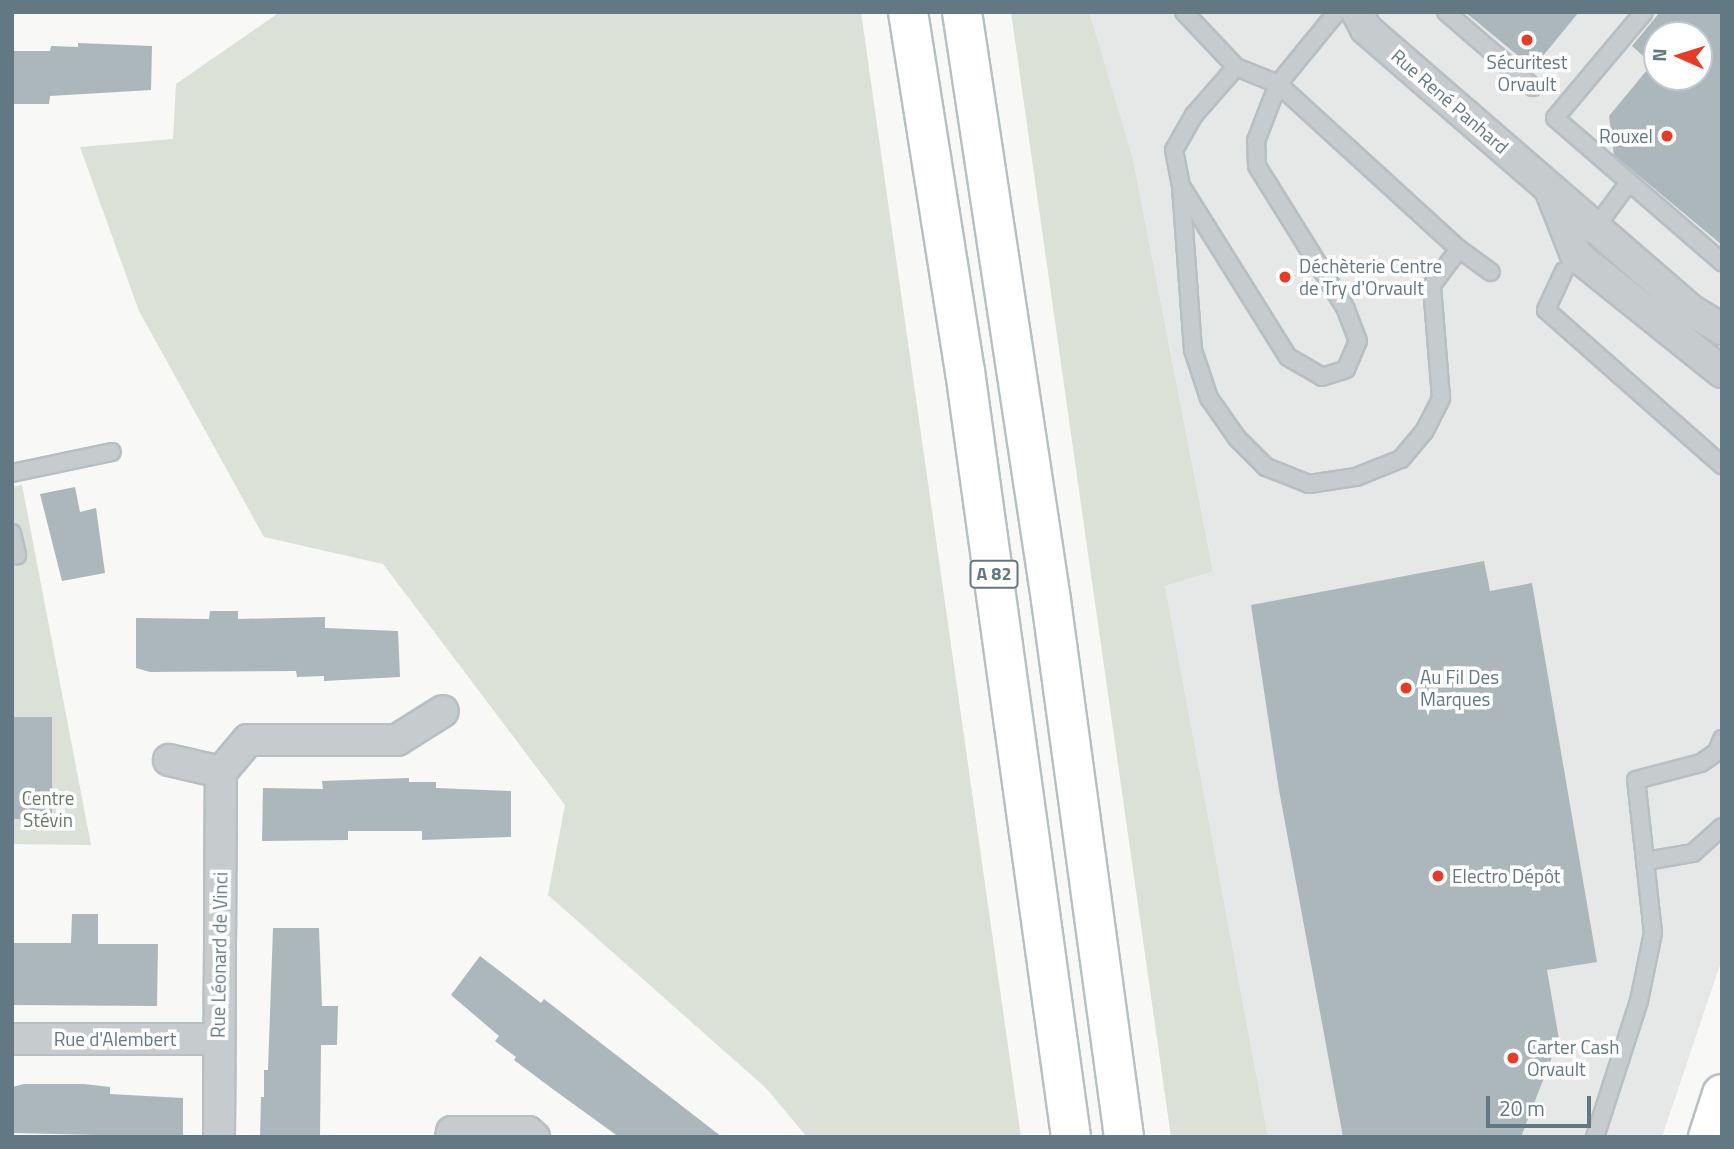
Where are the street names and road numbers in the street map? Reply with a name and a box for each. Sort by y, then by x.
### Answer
street label: Rue René Panhard [1387,44,1513,158]
road number: A 82 [970,560,1018,588]
street label: Rue Léonard de Vinci [206,872,232,1038]
street label: Rue d'Alembert [54,1028,176,1050]

